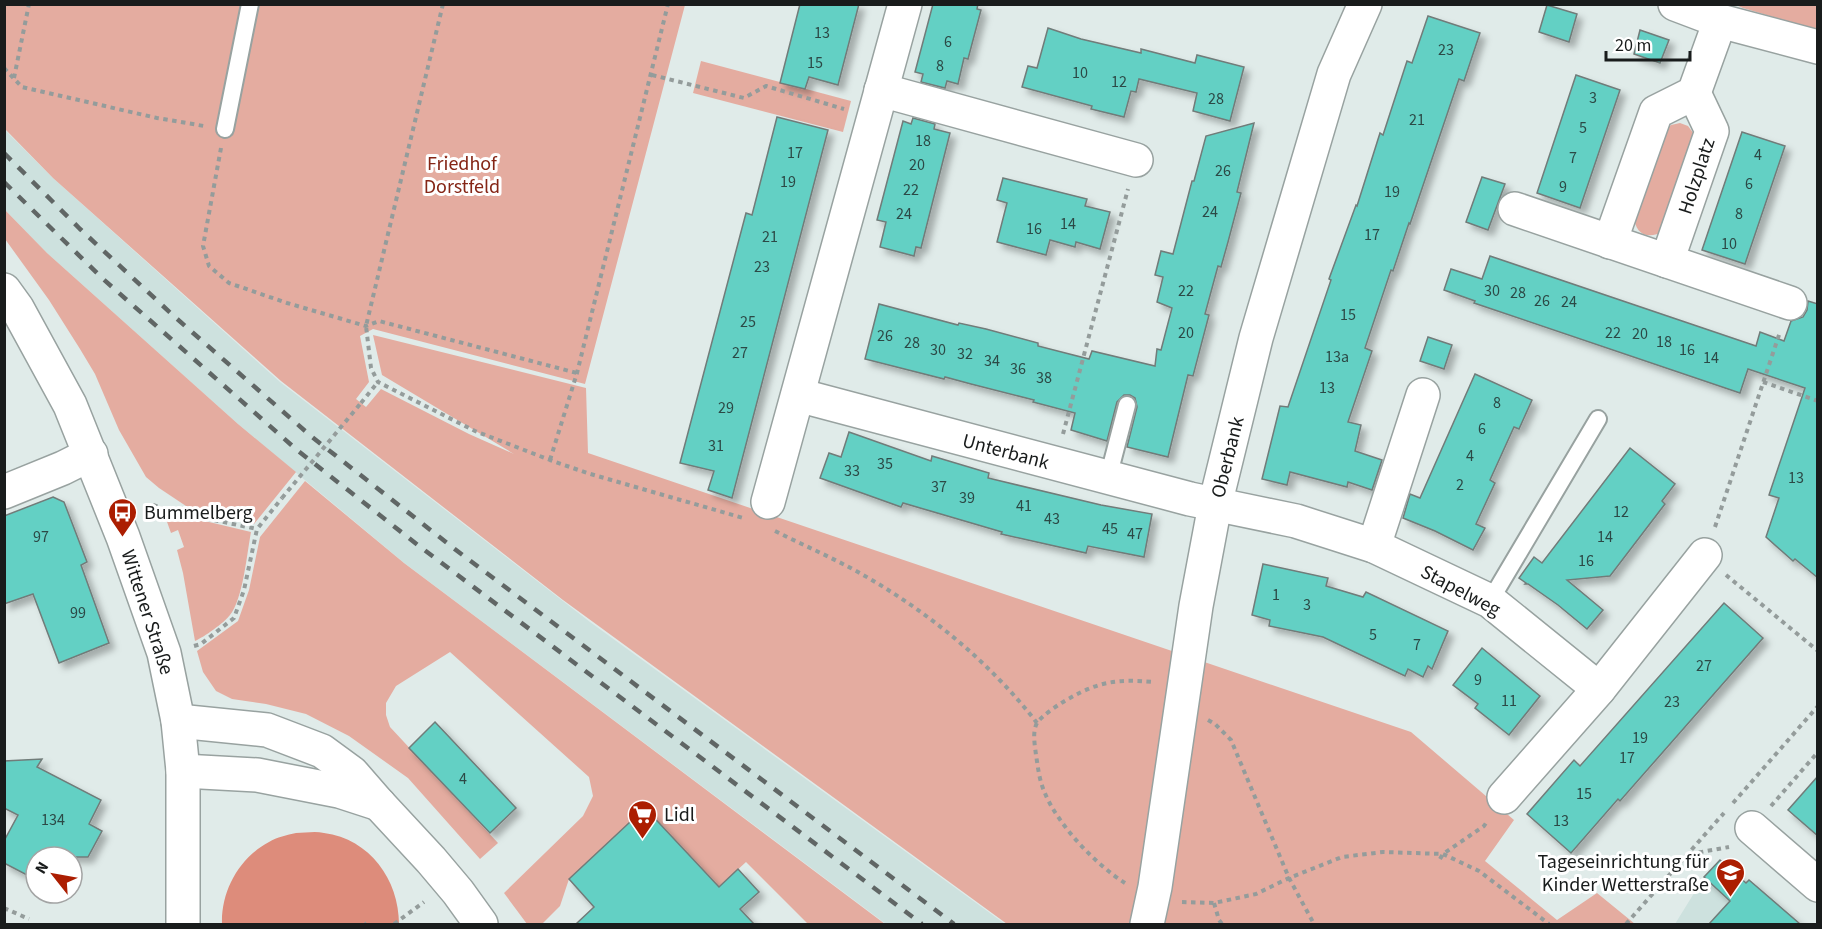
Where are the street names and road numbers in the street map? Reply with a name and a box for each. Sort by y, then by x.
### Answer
street label: Holzplatz [1671,135,1722,218]
street label: Oberbank [1204,414,1252,501]
street label: Unterbank [959,427,1052,477]
street label: Wittener Straße [114,546,180,679]
street label: Stapelweg [1416,558,1505,624]

